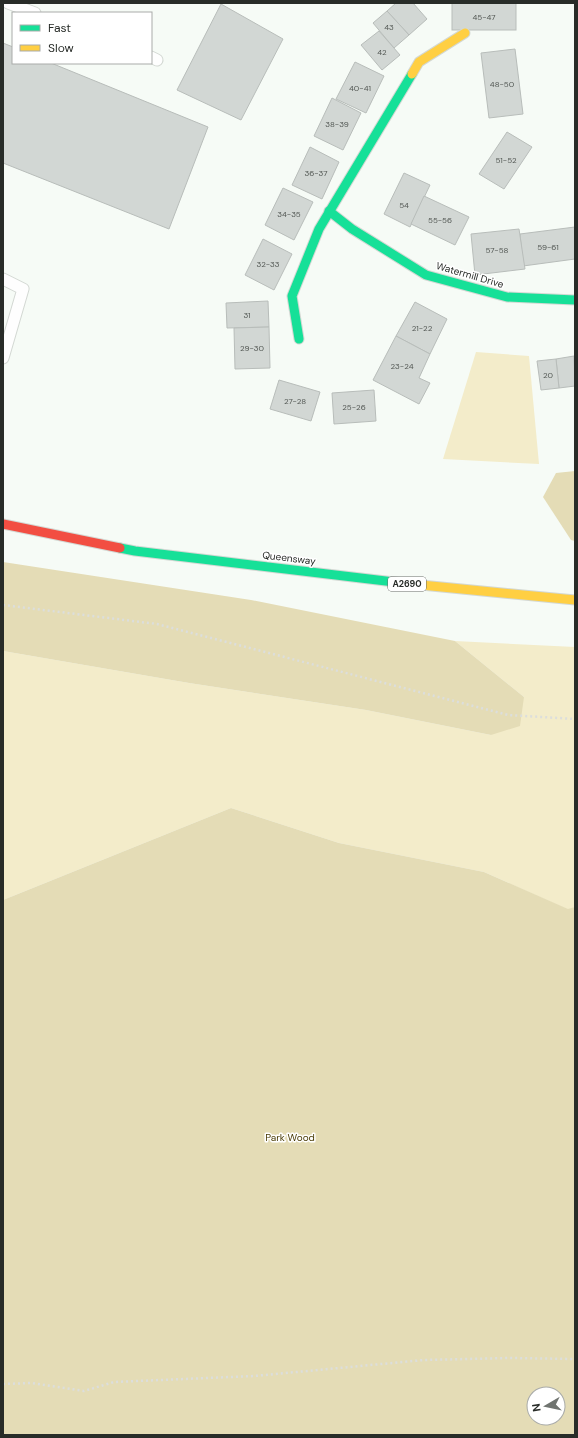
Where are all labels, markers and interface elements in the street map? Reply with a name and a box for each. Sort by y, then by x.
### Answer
legend [12,12,152,64]
house number: 45-47 [472,12,496,22]
text: Fast [48,20,71,36]
house number: 43 [384,22,394,32]
text: Slow [48,40,74,56]
house number: 42 [377,47,387,57]
house number: 48-50 [490,79,515,89]
house number: 40-41 [349,83,371,93]
house number: 38-39 [325,119,349,129]
house number: 51-52 [495,155,517,165]
house number: 36-37 [305,168,327,178]
house number: 54 [399,200,409,210]
house number: 34-35 [277,209,301,219]
house number: 55-56 [428,215,452,225]
house number: 59-61 [537,242,559,252]
house number: 57-58 [486,245,509,255]
house number: 32-33 [256,259,280,269]
street label: Watermill Drive [435,259,506,291]
house number: 31 [243,310,251,320]
house number: 21-22 [412,323,433,333]
house number: 29-30 [240,343,265,353]
house number: 23-24 [391,361,414,371]
house number: 20 [543,370,554,380]
house number: 27-28 [284,396,306,406]
house number: 25-26 [342,402,366,412]
street label: Queensway [262,548,317,568]
road number: A2690 [388,577,426,591]
park label: Park Wood [265,1131,315,1144]
north arrow [526,1386,566,1426]
text: N [529,1403,544,1413]

